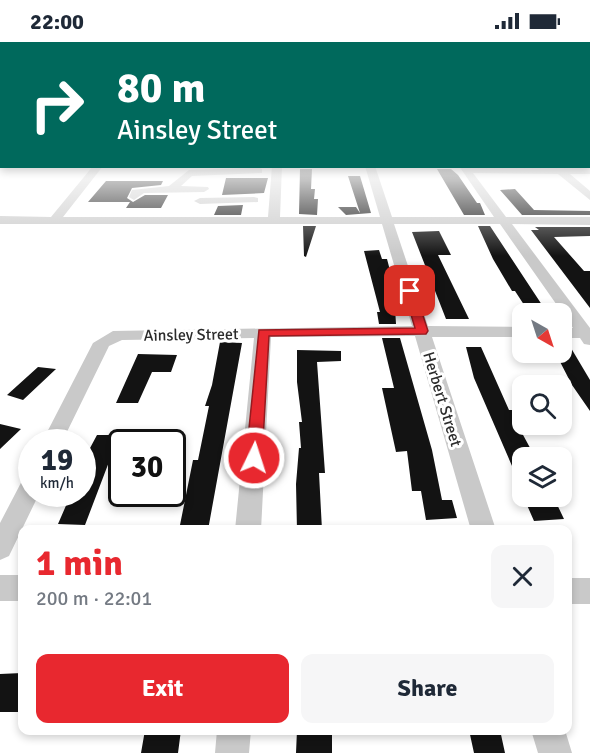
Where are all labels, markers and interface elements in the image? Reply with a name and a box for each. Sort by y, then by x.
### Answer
text: 22:00 [30,8,84,35]
text: 80 m [117,63,206,114]
icon: right [18,66,96,144]
text: Ainsley Street [117,114,277,147]
pin [384,265,435,316]
icon: arrive [393,274,426,307]
north arrow [512,303,572,363]
map controls [512,303,572,507]
street label: Ainsley Street [143,324,239,346]
street label: Herbert Street [418,349,466,450]
button: search [512,375,572,435]
position arrow [222,426,286,490]
speed limit sign: 30 [108,429,186,507]
text: 19 [41,442,73,479]
button: layers [512,447,572,507]
text: km/h [40,474,74,492]
text: 1 min [36,541,123,586]
button: close [491,545,554,608]
text: 200 m · 22:01 [36,586,152,611]
button: Exit [36,654,289,723]
button: Share [301,654,554,723]

